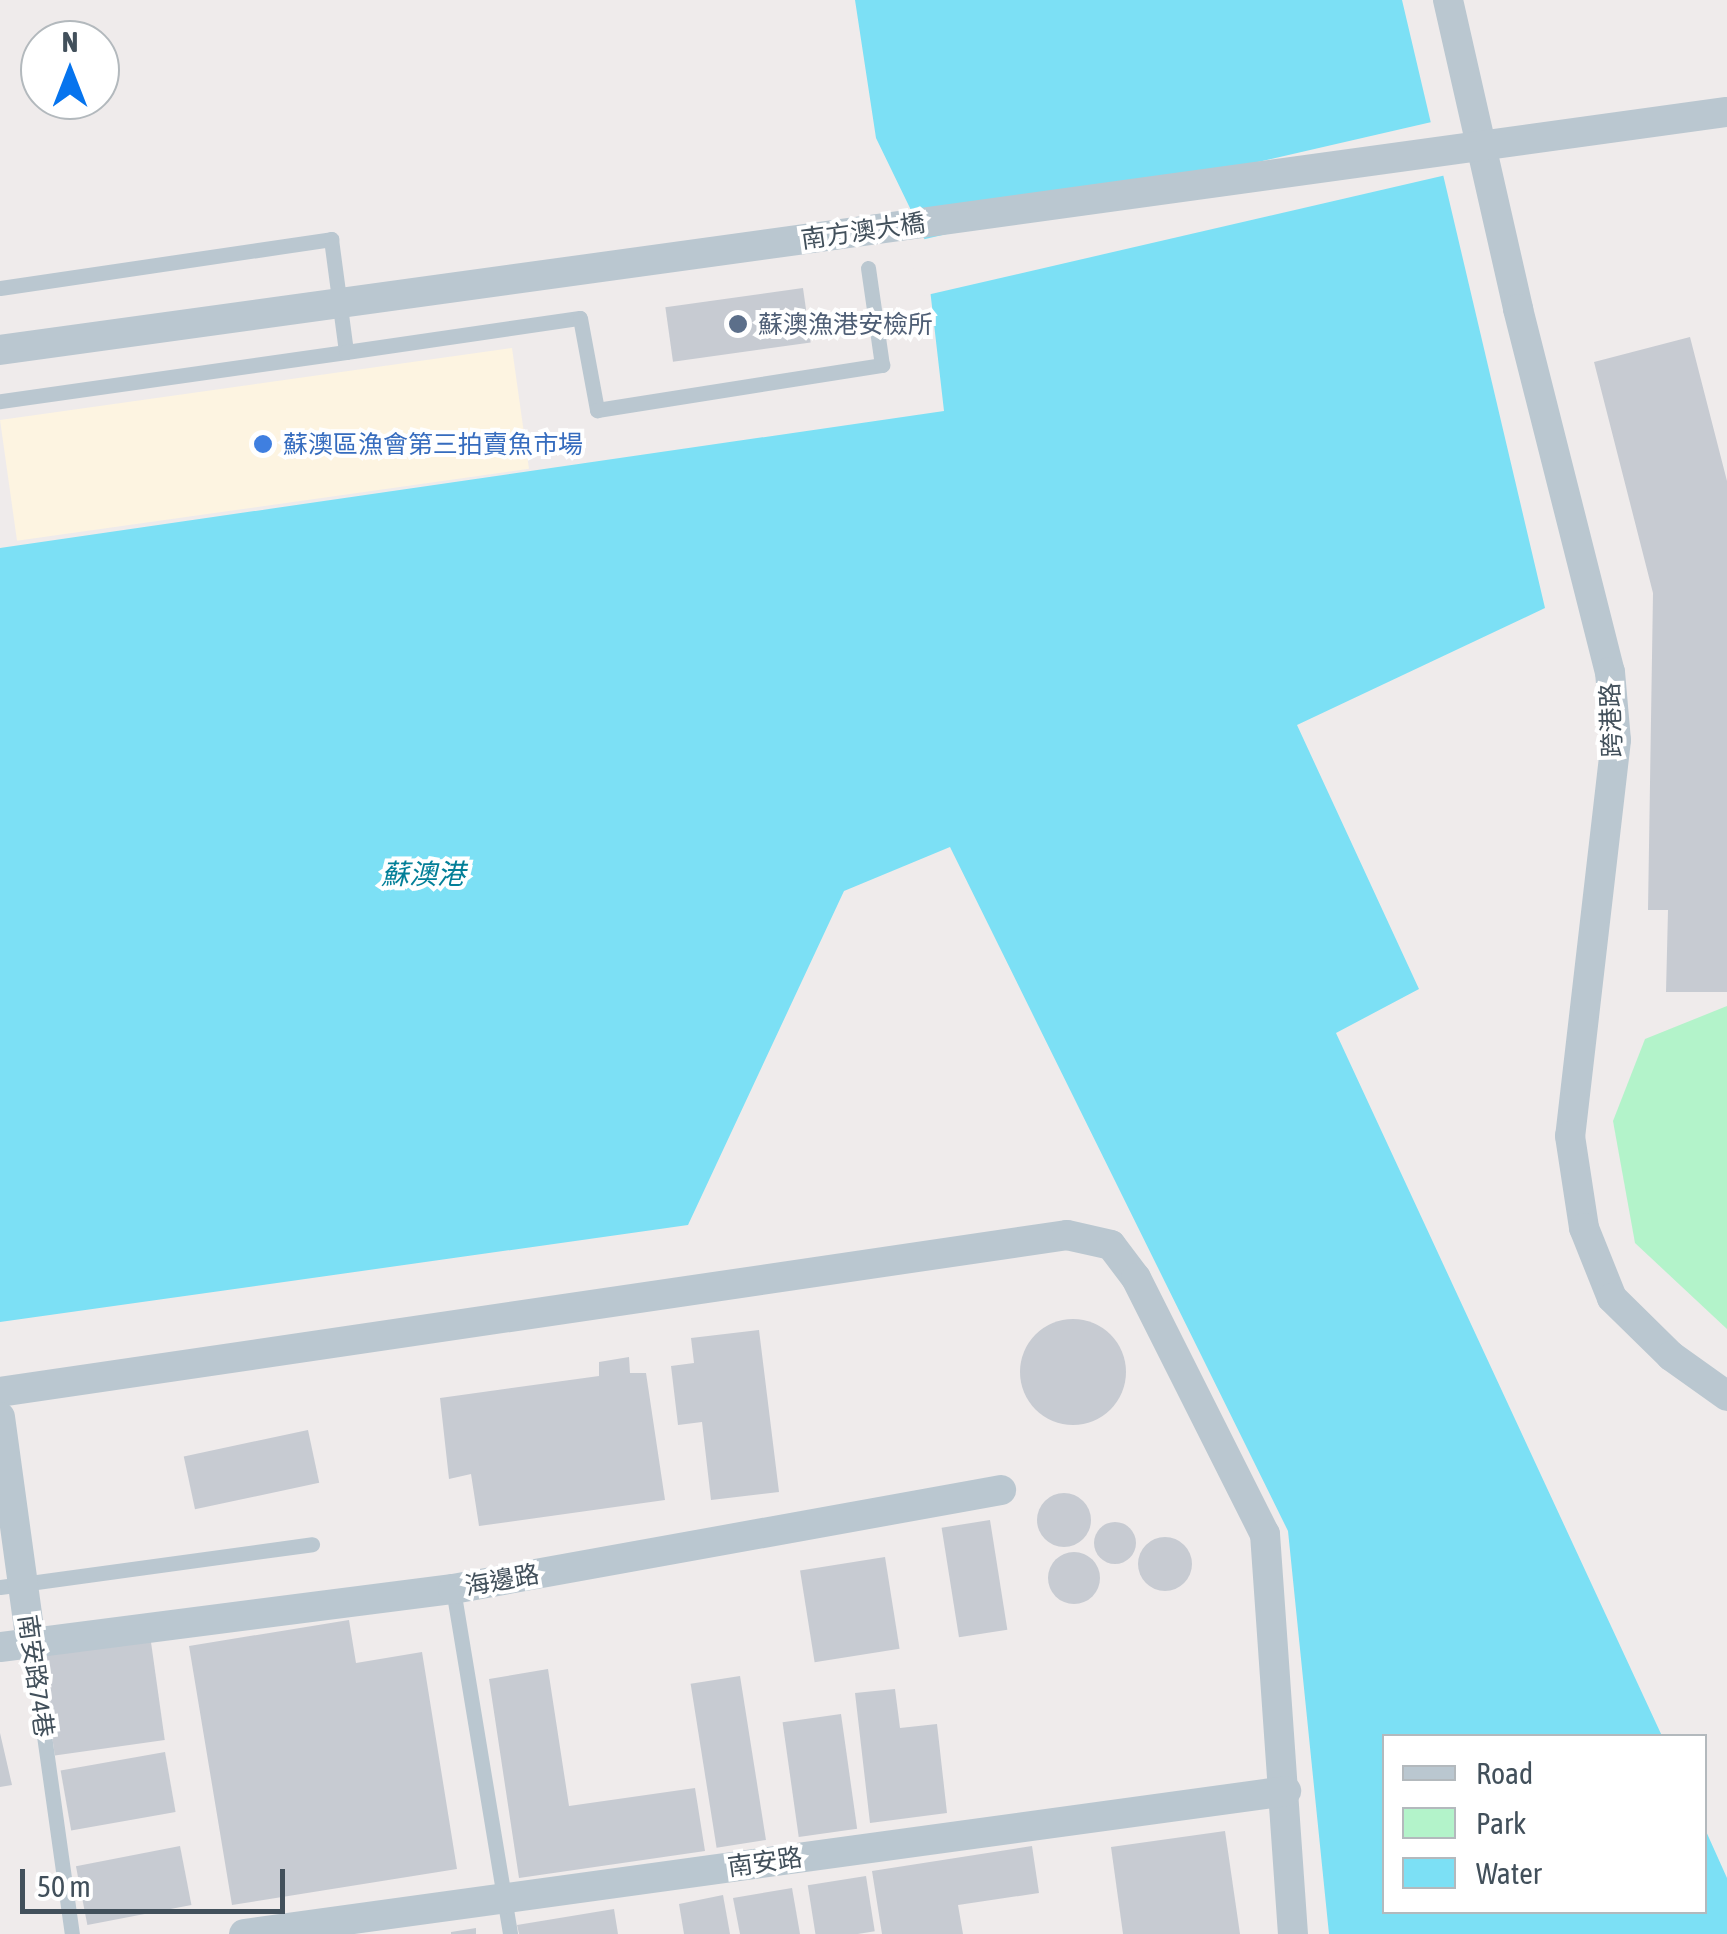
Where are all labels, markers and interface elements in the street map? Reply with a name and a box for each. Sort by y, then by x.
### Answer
north arrow [20,20,120,120]
text: N [62,26,78,58]
street label: 南方澳大橋 [799,207,927,255]
place label: 蘇澳漁港安檢所 [758,309,933,339]
marker: 蘇澳漁港安檢所 [727,313,749,335]
place label: 蘇澳區漁會第三拍賣魚市場 [283,429,583,459]
marker: 蘇澳區漁會第三拍賣魚市場 [252,433,274,455]
street label: 跨港路 [1595,682,1627,758]
water label: 蘇澳港 [381,857,465,891]
street label: 海邊路 [462,1559,542,1601]
street label: 南安路74巷 [13,1613,59,1739]
legend [1382,1734,1707,1914]
text: Road [1476,1756,1533,1790]
text: Park [1476,1806,1526,1840]
street label: 南安路 [726,1842,804,1882]
scale bar [25,1849,290,1911]
text: Water [1476,1856,1542,1890]
text: 50 m [37,1869,91,1903]

